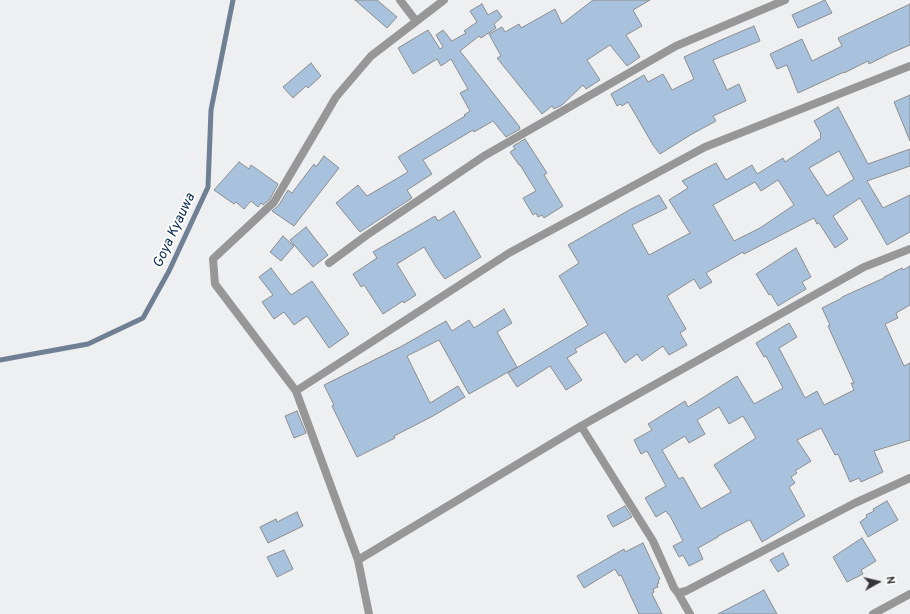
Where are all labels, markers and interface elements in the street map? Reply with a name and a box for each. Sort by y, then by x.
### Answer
water label: Goya Kyauwa [150,191,200,271]
north arrow [858,562,898,602]
text: N [882,575,897,585]

